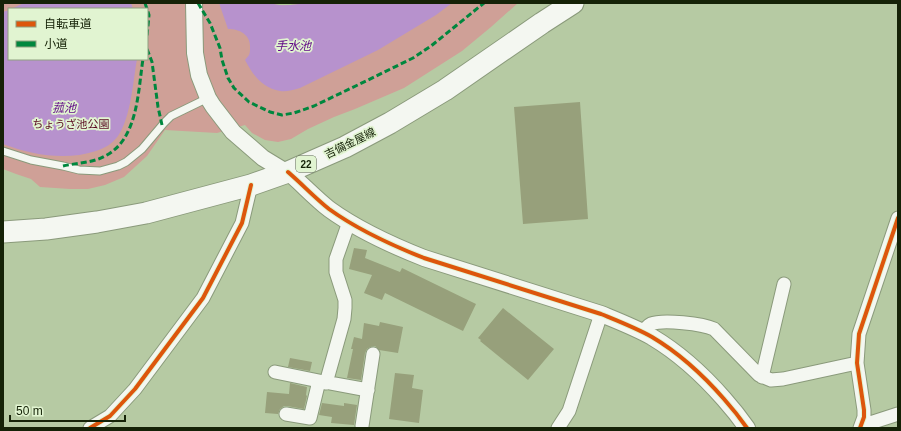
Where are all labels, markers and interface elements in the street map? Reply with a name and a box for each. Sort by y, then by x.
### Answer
legend [8,8,148,60]
text: 自転車道 [44,17,92,31]
text: 小道 [44,37,68,51]
water label: 手水池 [275,39,312,53]
water label: 菰池 [52,101,77,115]
park label: ちょうざ池公園 [33,118,110,130]
street label: 吉備金屋線 [323,126,377,160]
road number: 22 [296,156,316,172]
scale bar [10,397,125,423]
text: 50 m [16,404,43,418]

